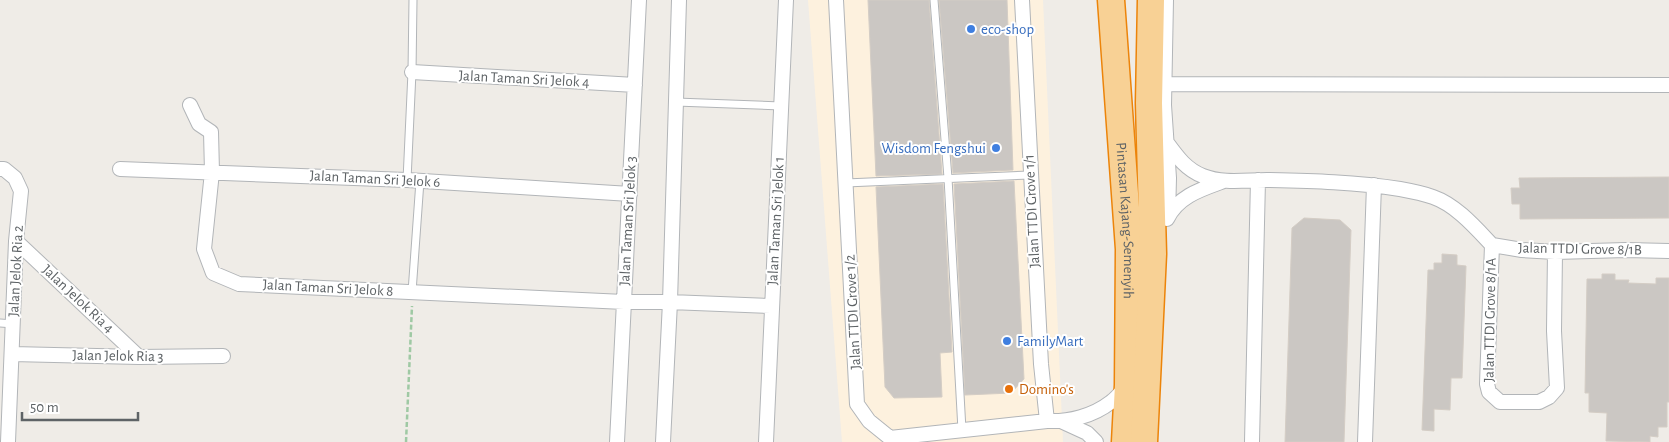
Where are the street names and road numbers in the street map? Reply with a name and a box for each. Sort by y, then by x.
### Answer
street label: Jalan Taman Sri Jelok 4 [458,68,590,90]
street label: Pintasan Kajang-Semenyih [1114,142,1137,299]
street label: Jalan TTDI Grove 1/1 [1022,154,1042,268]
street label: Jalan Taman Sri Jelok 3 [617,156,639,286]
street label: Jalan Taman Sri Jelok 1 [765,156,787,286]
street label: Jalan Taman Sri Jelok 6 [309,168,441,190]
street label: Jalan Jelok Ria 2 [6,225,26,317]
street label: Jalan TTDI Grove 8/1B [1518,240,1642,258]
street label: Jalan TTDI Grove 1/2 [842,254,864,370]
street label: Jalan TTDI Grove 8/1A [1481,257,1499,382]
street label: Jalan Jelok Ria 4 [39,262,117,336]
street label: Jalan Taman Sri Jelok 8 [262,277,394,299]
street label: Jalan Jelok Ria 3 [72,348,164,364]

